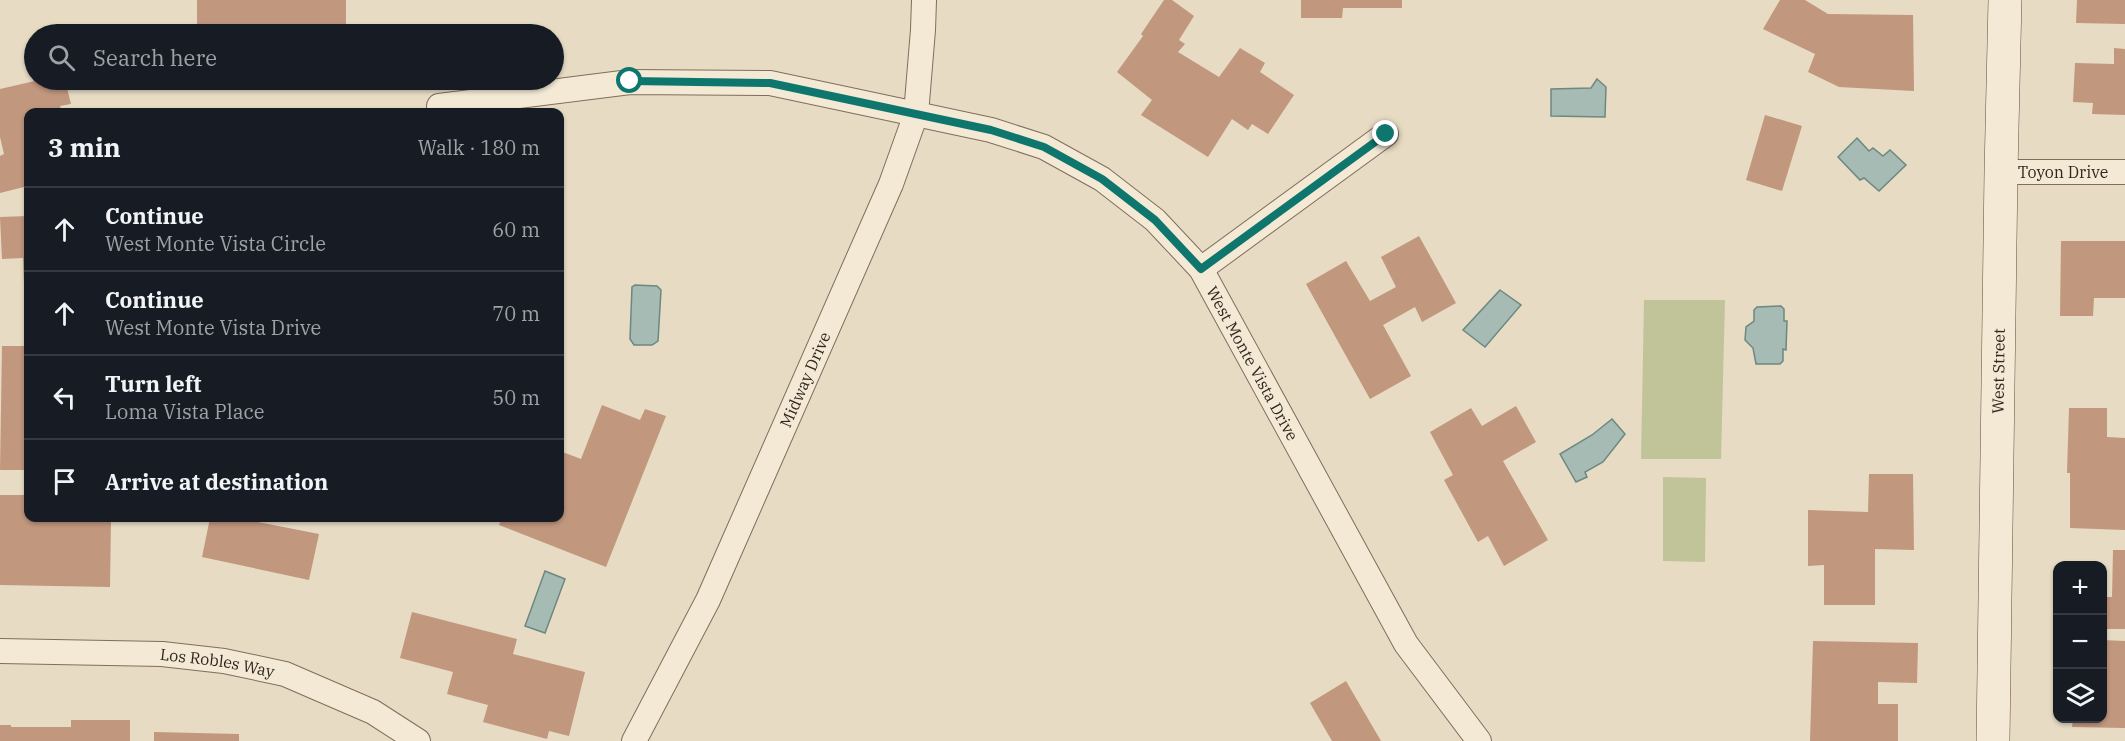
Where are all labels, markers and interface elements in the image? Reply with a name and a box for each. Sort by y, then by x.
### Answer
search box [24,24,564,90]
icon: search [45,41,78,74]
text: Search here [93,43,217,72]
route start [616,67,642,93]
route end [1372,120,1398,146]
text: 3 min [48,130,121,164]
text: Walk · 180 m [418,134,540,161]
street label: Toyon Drive [2018,162,2108,182]
text: Continue [105,201,204,230]
icon: ahead [48,213,81,246]
text: 60 m [492,216,540,243]
text: West Monte Vista Circle [105,230,326,257]
street label: West Monte Vista Drive [1202,282,1303,444]
text: Continue [105,285,204,314]
icon: ahead [48,297,81,330]
text: 70 m [492,300,540,327]
text: West Monte Vista Drive [105,314,321,341]
street label: West Street [1988,328,2009,414]
street label: Midway Drive [775,329,835,430]
text: Turn left [105,369,201,398]
icon: left [48,381,81,414]
text: 50 m [492,384,540,411]
text: Loma Vista Place [105,398,264,425]
icon: arrive [48,465,81,498]
text: Arrive at destination [105,467,328,496]
map controls [2053,561,2107,723]
button: + [2053,561,2107,615]
button: − [2053,615,2107,669]
street label: Los Robles Way [159,644,277,682]
button: layers [2053,669,2107,723]

